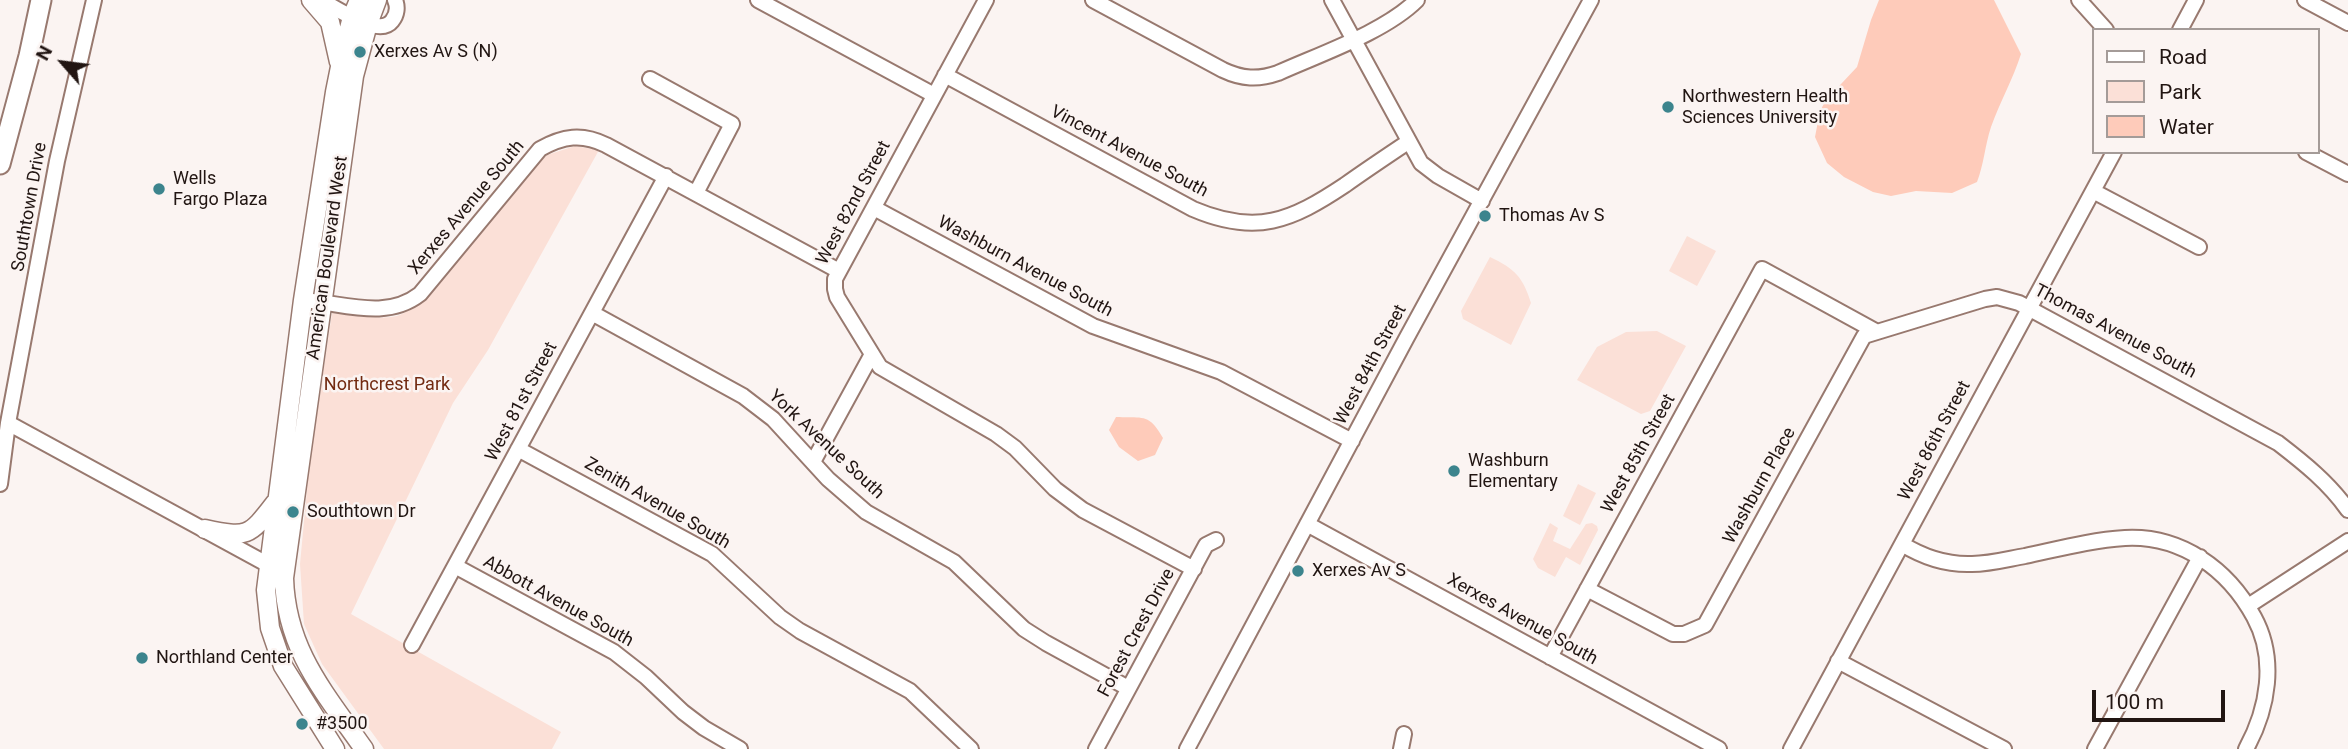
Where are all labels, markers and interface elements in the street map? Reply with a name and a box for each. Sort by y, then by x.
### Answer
north arrow [28,28,98,98]
legend [2092,28,2320,154]
place label: Xerxes Av S (N) [374,41,498,63]
text: N [31,42,57,64]
marker: Xerxes Av S (N) [352,44,368,60]
text: Road [2159,45,2207,69]
text: Park [2159,80,2201,104]
place label: Northwestern Health Sciences University [1682,86,1848,128]
marker: Northwestern Health Sciences University [1660,99,1676,115]
street label: Vincent Avenue South [1047,101,1211,203]
text: Water [2159,115,2214,139]
street label: Xerxes Avenue South [404,136,530,280]
street label: West 82nd Street [812,137,896,269]
street label: Southtown Drive [8,141,52,273]
street label: American Boulevard West [303,155,353,361]
place label: Wells Fargo Plaza [173,168,267,210]
marker: Wells Fargo Plaza [151,181,167,197]
place label: Thomas Av S [1499,205,1604,227]
marker: Thomas Av S [1477,208,1493,224]
street label: Washburn Avenue South [934,212,1116,322]
street label: Thomas Avenue South [2030,280,2200,384]
street label: West 84th Street [1330,301,1412,429]
street label: West 81st Street [481,339,563,465]
park label: Northcrest Park [324,374,450,396]
street label: West 86th Street [1894,377,1976,505]
street label: York Avenue South [764,386,888,504]
street label: West 85th Street [1597,391,1681,517]
street label: Washburn Place [1719,424,1801,548]
place label: Washburn Elementary [1468,450,1558,492]
street label: Zenith Avenue South [580,453,734,555]
marker: Washburn Elementary [1446,463,1462,479]
place label: Southtown Dr [307,501,416,523]
marker: Southtown Dr [285,504,301,520]
street label: Abbott Avenue South [479,552,637,652]
place label: Xerxes Av S [1312,560,1406,582]
marker: Xerxes Av S [1290,563,1306,579]
street label: Forest Crest Drive [1094,565,1180,701]
street label: Xerxes Avenue South [1443,570,1601,670]
place label: Northland Center [156,647,293,669]
marker: Northland Center [134,650,150,666]
scale bar [2096,676,2229,720]
text: 100 m [2105,690,2164,714]
place label: #3500 [316,713,368,735]
marker: #3500 [294,716,310,732]

